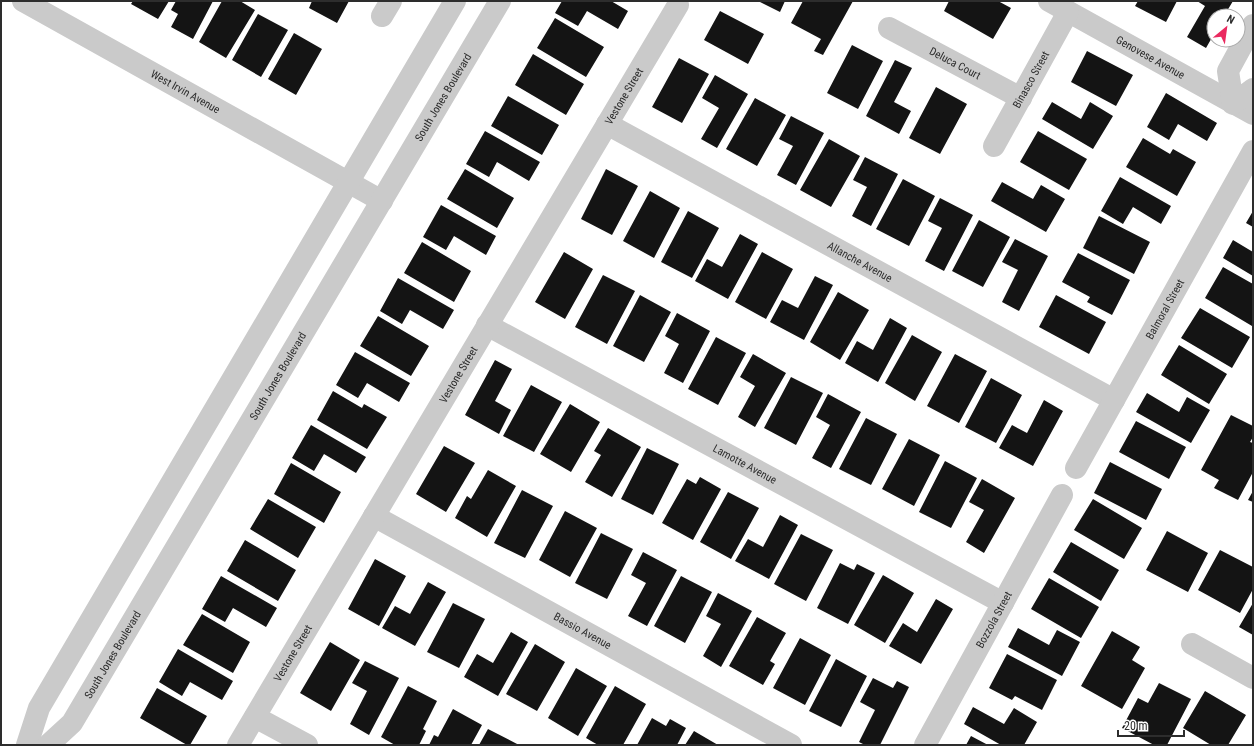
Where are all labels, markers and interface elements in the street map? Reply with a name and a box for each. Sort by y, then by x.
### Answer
north arrow [1206,8,1246,48]
text: N [1225,12,1237,27]
street label: Genovese Avenue [1114,33,1187,81]
street label: Deluca Court [927,44,983,82]
street label: Binasco Street [1010,49,1052,110]
street label: South Jones Boulevard [412,51,474,143]
street label: Vestone Street [602,65,646,127]
street label: West Irvin Avenue [149,67,222,116]
street label: Allanche Avenue [825,239,895,285]
street label: Balmoral Street [1143,277,1187,341]
street label: South Jones Boulevard [247,330,309,422]
street label: Vestone Street [436,344,480,405]
street label: Lamotte Avenue [711,442,779,486]
street label: Bozzola Street [973,589,1014,650]
street label: South Jones Boulevard [81,608,144,701]
street label: Bassio Avenue [552,610,614,652]
street label: Vestone Street [271,622,315,684]
scale bar [1118,712,1184,738]
text: 20 m [1124,719,1148,733]

